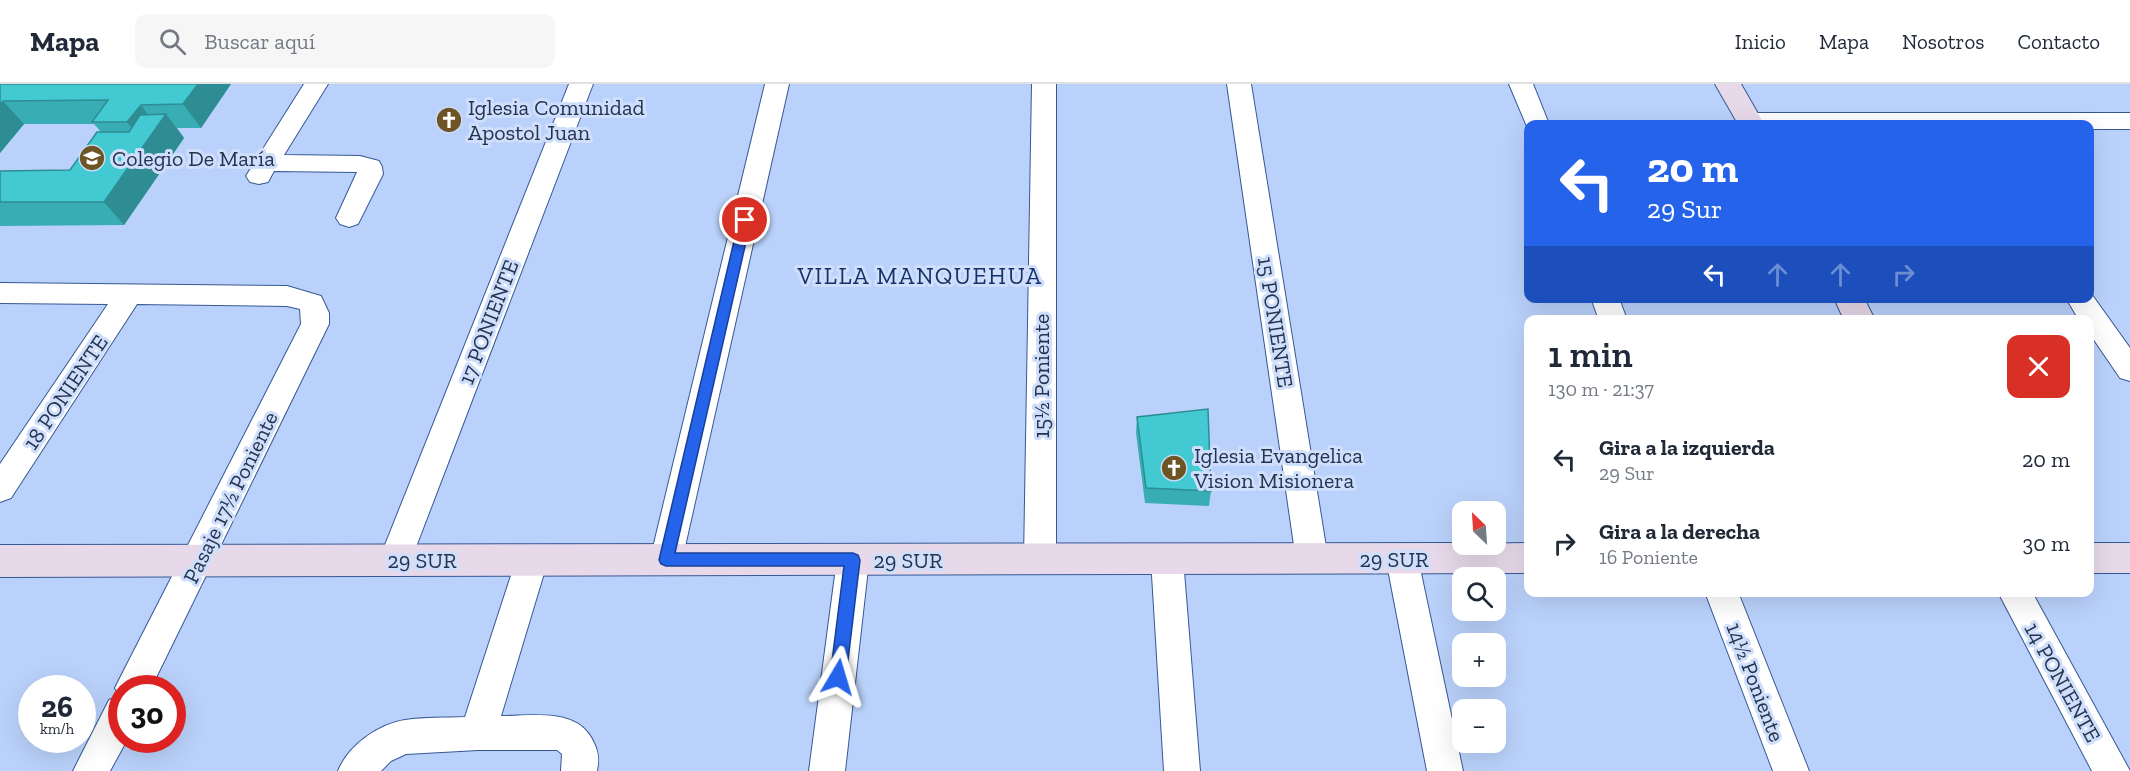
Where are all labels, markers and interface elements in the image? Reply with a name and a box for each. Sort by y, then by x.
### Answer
search box [135,14,555,68]
text: Mapa [30,25,99,58]
icon: search [156,25,189,58]
text: Buscar aquí [204,28,315,55]
text: Inicio [1735,29,1786,54]
text: Mapa [1819,29,1869,54]
text: Nosotros [1902,29,1984,54]
text: Contacto [2017,29,2100,54]
place label: Iglesia Comunidad Apostol Juan [468,94,645,146]
church icon: Iglesia Comunidad Apostol Juan [434,105,464,135]
text: 20 m [1647,142,1738,193]
school or university icon: Colegio De María [77,143,107,173]
icon: left [1548,144,1626,222]
place label: Colegio De María [112,145,275,172]
text: 29 Sur [1647,193,1722,225]
pin [719,194,770,245]
icon: arrive [728,203,761,236]
street label: 15 PONIENTE [1252,255,1299,389]
street label: 17 PONIENTE [452,256,525,388]
icon: left [1698,258,1731,291]
icon: ahead [1761,258,1794,291]
icon: ahead [1824,258,1857,291]
icon: right [1887,258,1920,291]
district label: VILLA MANQUEHUA [797,261,1042,290]
street label: 15½ Poniente [1028,314,1055,438]
street label: 18 PONIENTE [17,330,114,455]
text: 1 min [1548,333,1633,376]
button: close [2007,335,2070,398]
text: 130 m · 21:37 [1548,377,1654,401]
street label: Pasaje 17½ Poniente [177,407,284,588]
text: Gira a la izquierda [1599,434,1775,461]
place label: Iglesia Evangelica Vision Misionera [1193,442,1363,494]
icon: left [1548,443,1581,476]
text: 20 m [2022,446,2070,473]
church icon: Iglesia Evangelica Vision Misionera [1159,453,1189,483]
text: 29 Sur [1599,461,1655,485]
north arrow [1452,501,1506,555]
map controls [1452,501,1506,753]
text: Gira a la derecha [1599,518,1760,545]
icon: right [1548,527,1581,560]
text: 30 m [2023,530,2070,557]
text: 16 Poniente [1599,545,1698,569]
street label: 29 SUR [1359,546,1429,573]
street label: 29 SUR [387,547,457,574]
street label: 29 SUR [873,547,943,574]
button: search [1452,567,1506,621]
street label: 14 PONIENTE [2019,618,2107,747]
street label: 14½ Poniente [1720,619,1791,746]
button: + [1452,633,1506,687]
position arrow [806,645,870,709]
speed limit sign: 30 [108,675,186,753]
text: 26 [41,689,73,725]
button: − [1452,699,1506,753]
text: km/h [40,720,74,738]

